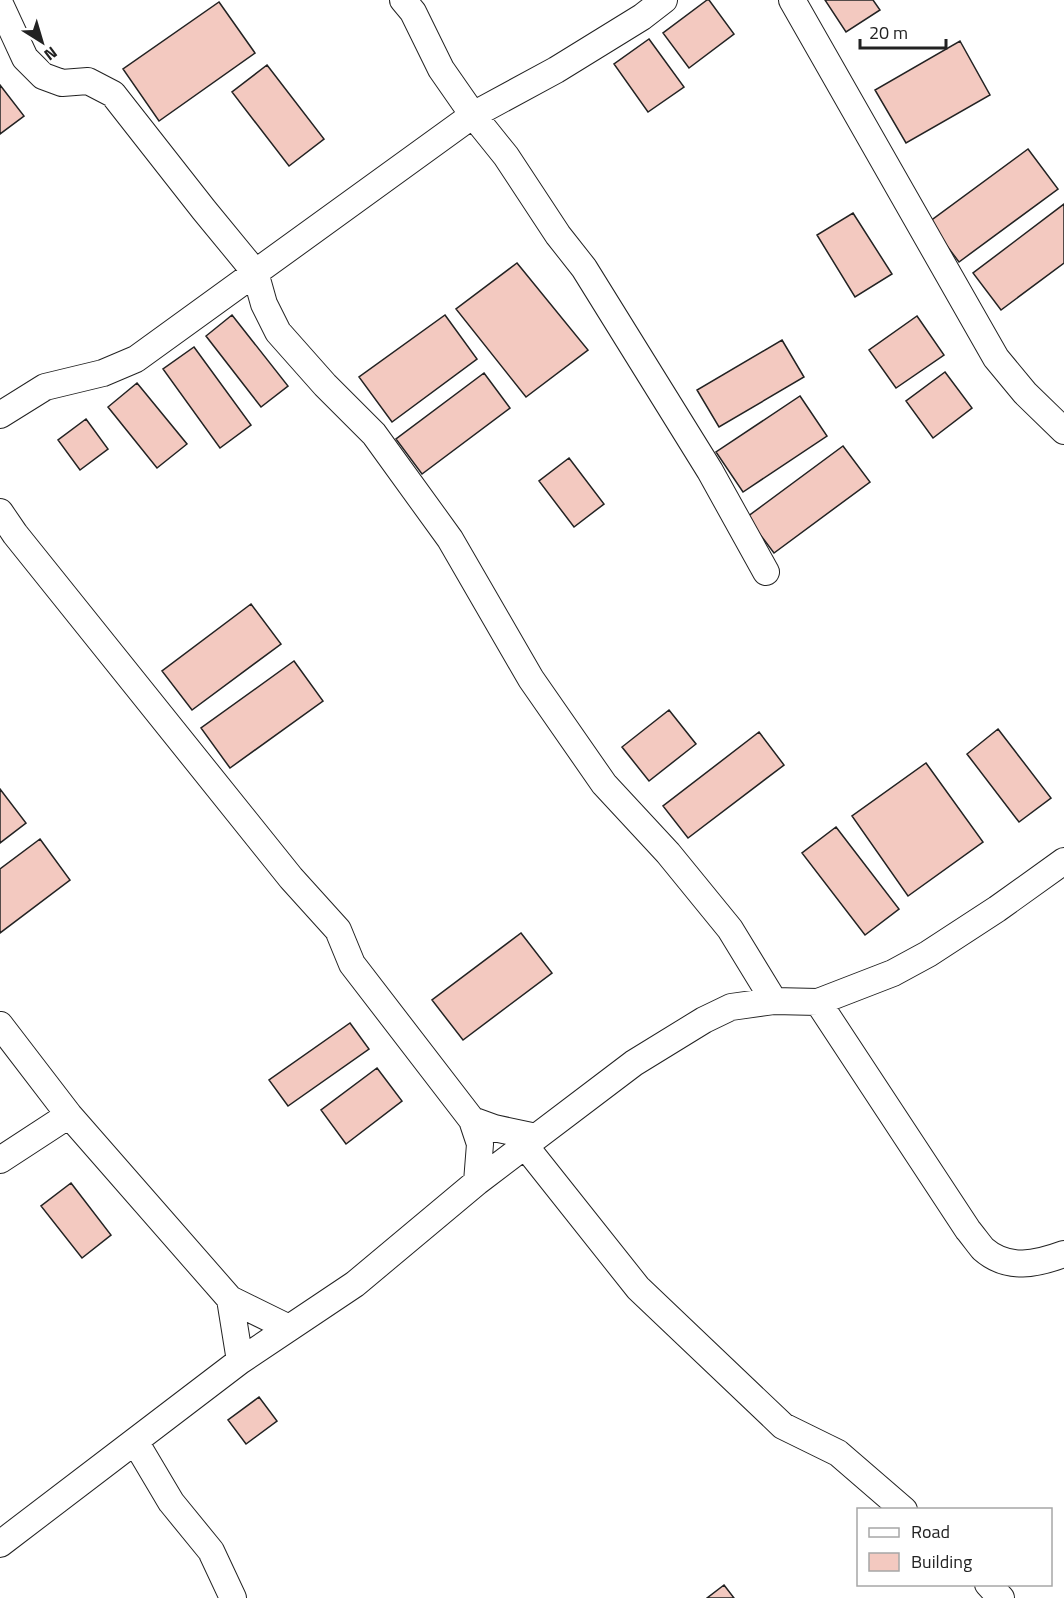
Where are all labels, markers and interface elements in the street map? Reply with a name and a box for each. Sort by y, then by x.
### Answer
north arrow [12,12,72,72]
scale bar [860,12,946,50]
text: 20 m [869,19,908,46]
text: N [39,41,63,67]
legend [857,1508,1052,1586]
text: Road [911,1518,950,1545]
text: Building [911,1548,972,1575]

